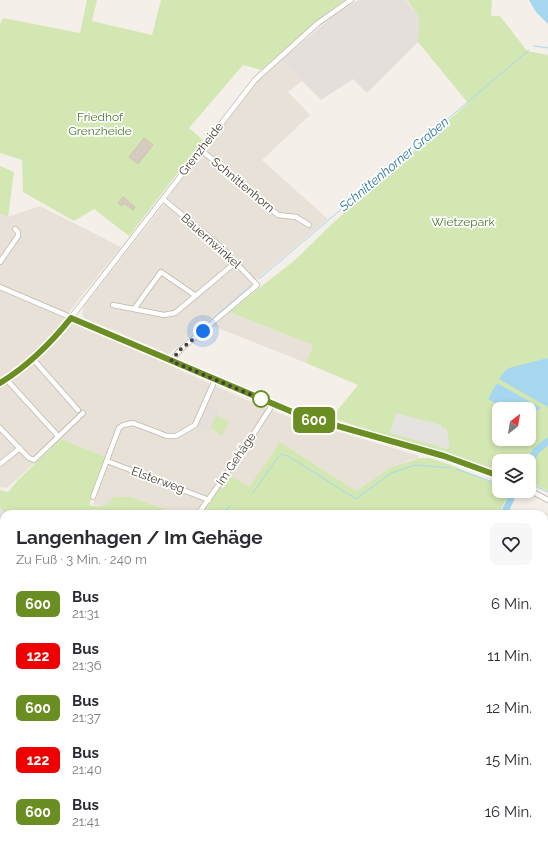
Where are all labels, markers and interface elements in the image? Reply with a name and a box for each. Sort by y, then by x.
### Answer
park label: Friedhof Grenzheide [68,110,132,138]
water label: Schnittenhorner Graben [336,114,452,215]
street label: Grenzheide [176,120,226,178]
street label: Schnittenhorn [209,155,277,215]
street label: Bauernwinkel [178,211,244,272]
park label: Wietzepark [431,215,495,229]
your location [193,321,213,341]
unlabelled marker [252,390,270,408]
north arrow [492,402,536,446]
map controls [492,402,536,498]
line badge: 600 [291,407,337,433]
text: 600 [301,412,327,428]
street label: Im Gehäge [213,430,259,488]
button: layers [492,454,536,498]
street label: Elsterweg [130,464,186,496]
button: heart [490,523,532,565]
text: Langenhagen / Im Gehäge [16,526,263,548]
text: Zu Fuß · 3 Min. · 240 m [16,552,147,567]
text: Bus [72,588,99,606]
text: 6 Min. [491,595,532,613]
text: 600 [25,596,51,612]
text: 21:31 [72,606,99,621]
text: Bus [72,640,99,658]
text: 11 Min. [487,647,532,665]
text: 122 [27,648,49,664]
text: 21:36 [72,658,102,673]
text: Bus [72,692,99,710]
text: 12 Min. [486,699,532,717]
text: 600 [25,700,51,716]
text: 21:37 [72,710,101,725]
text: Bus [72,744,99,762]
text: 15 Min. [486,751,532,769]
text: 122 [27,752,49,768]
text: 21:40 [72,762,102,777]
text: Bus [72,796,99,814]
text: 16 Min. [485,803,532,821]
text: 600 [25,804,51,820]
text: 21:41 [72,814,99,829]

